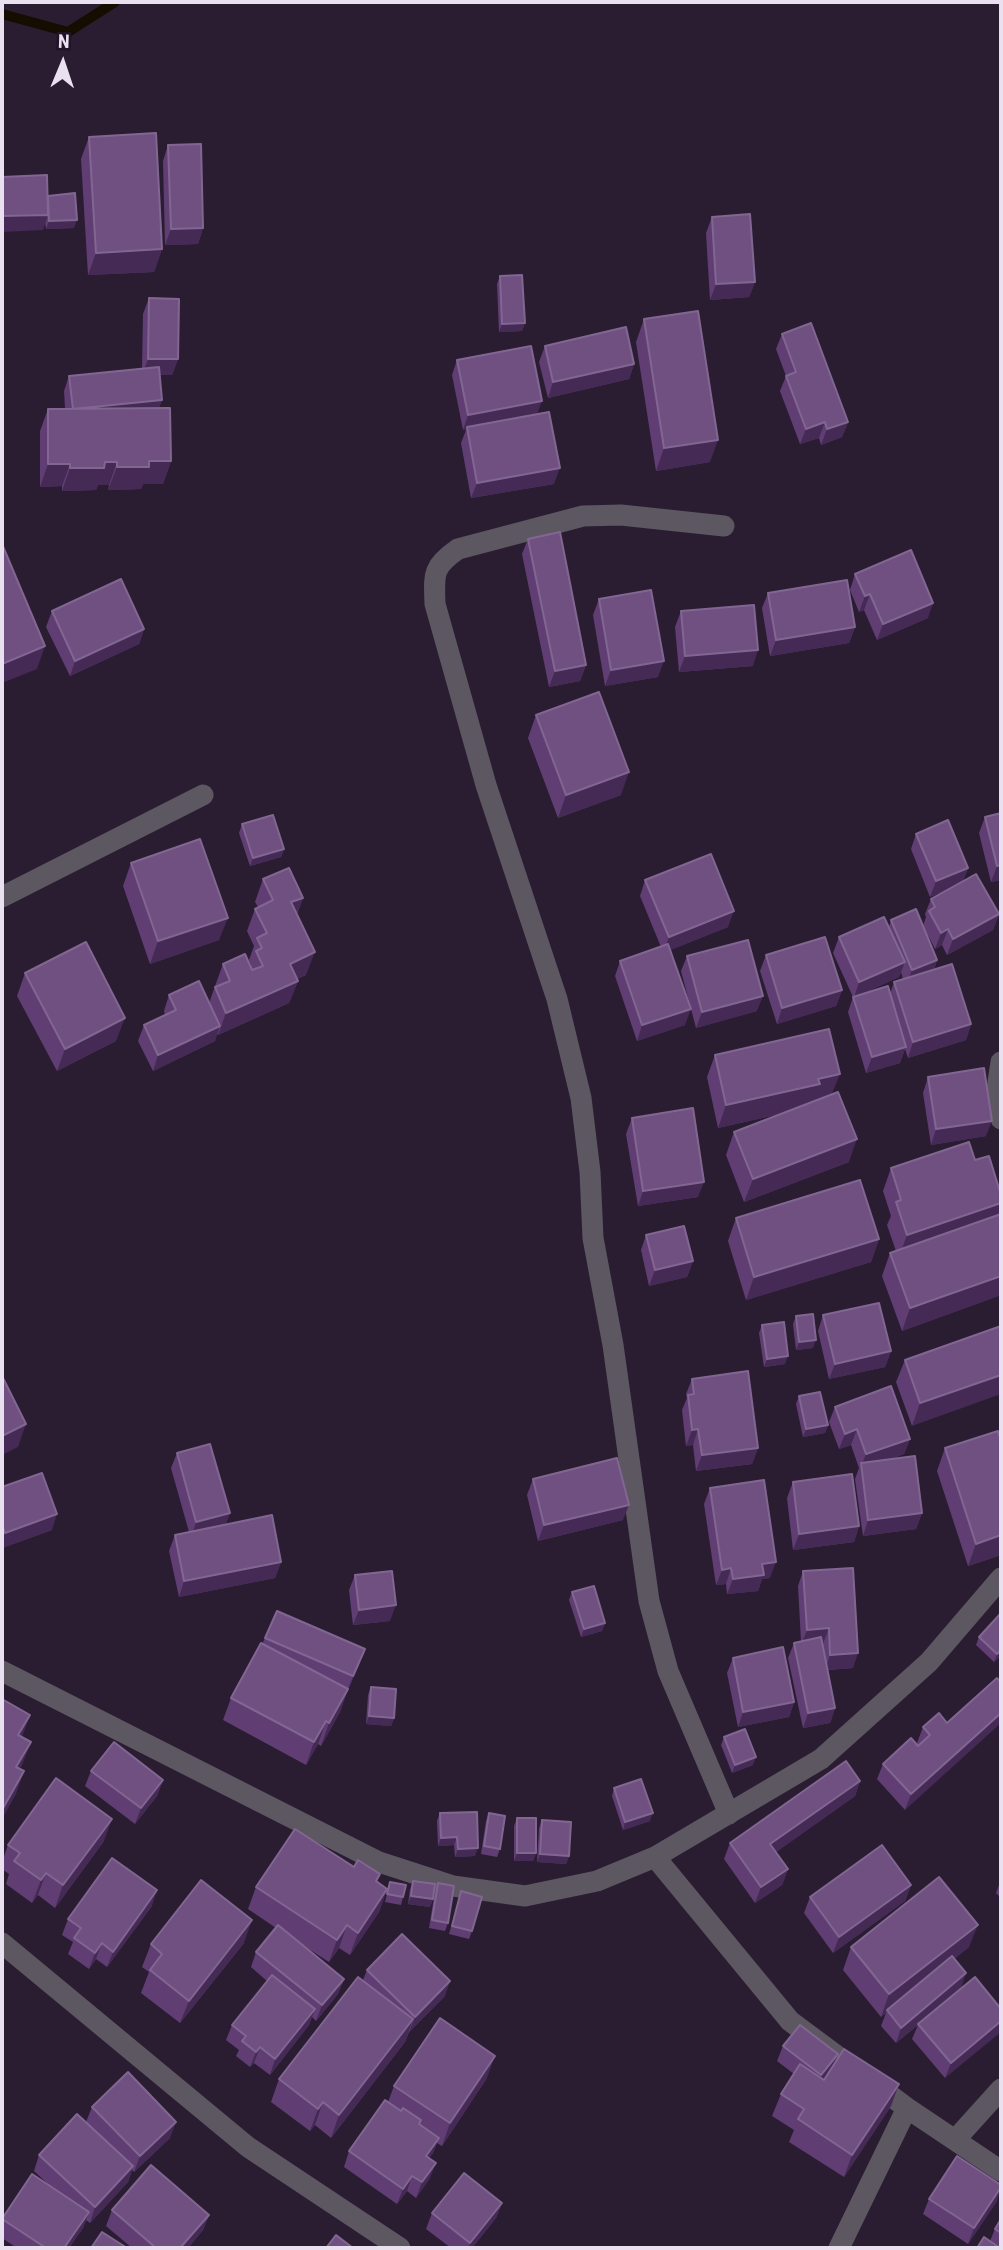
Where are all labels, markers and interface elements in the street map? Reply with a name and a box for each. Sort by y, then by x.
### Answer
north arrow [28,28,98,98]
text: N [58,30,70,53]

